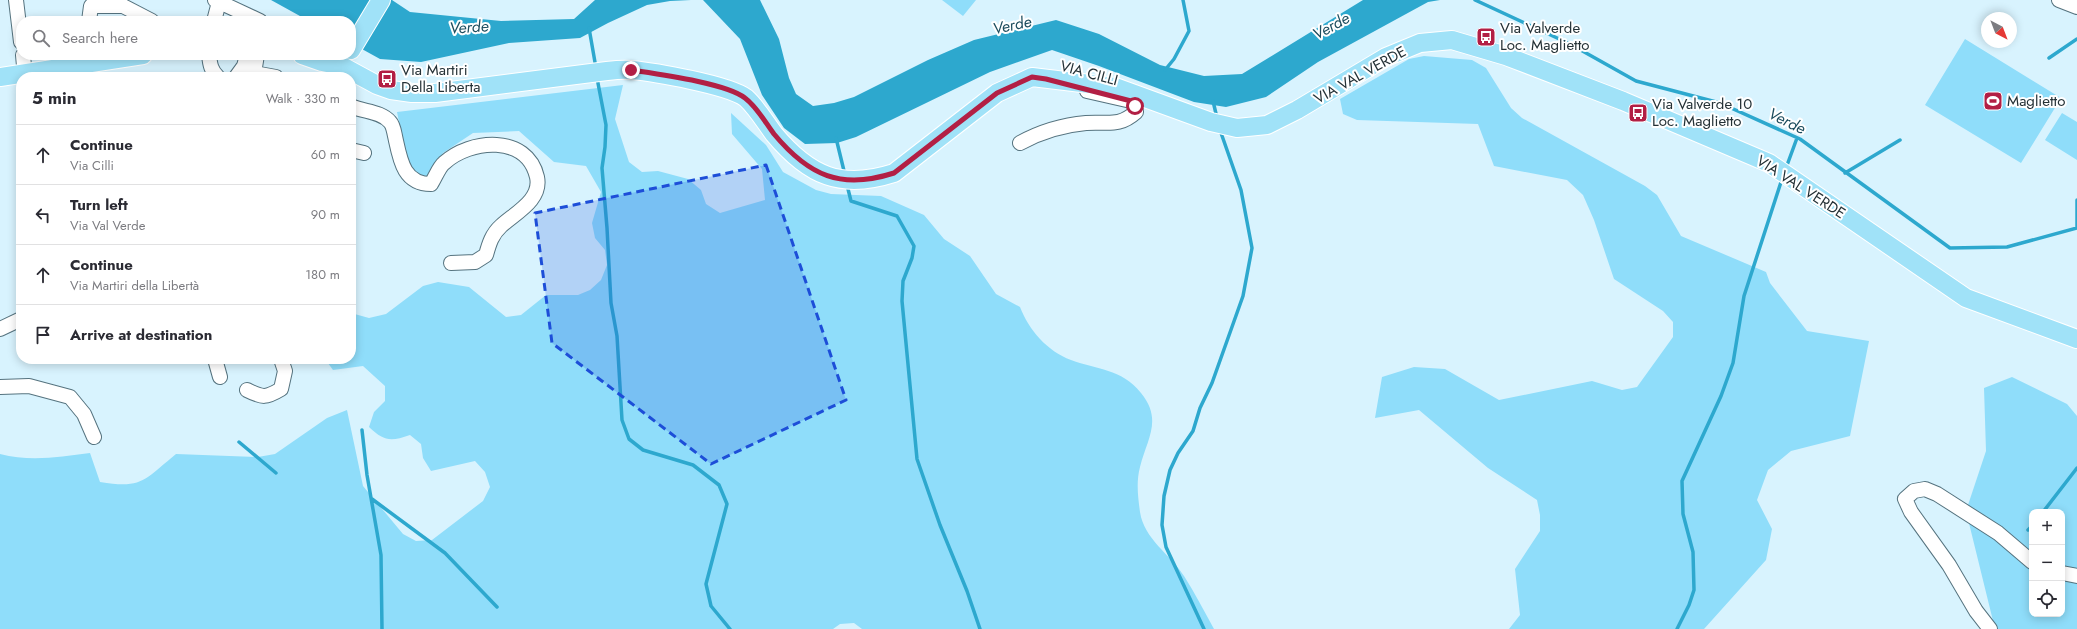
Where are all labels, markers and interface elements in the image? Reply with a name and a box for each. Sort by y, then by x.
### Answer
water label: Verde [1308,6,1354,46]
water label: Verde [990,10,1034,40]
north arrow [1981,12,2017,48]
water label: Verde [449,14,489,40]
search box [16,16,356,60]
place label: Via Valverde Loc. Maglietto [1500,17,1590,56]
bus stop icon: Via Valverde Loc. Maglietto [1475,26,1497,48]
icon: search [30,27,52,49]
text: Search here [62,27,138,49]
street label: VIA VAL VERDE [1310,41,1410,109]
street label: VIA CILLI [1058,55,1120,91]
place label: Via Martiri Della Liberta [401,59,480,98]
route end [622,61,640,79]
bus stop icon: Via Martiri Della Liberta [376,68,398,90]
text: 5 min [32,86,76,110]
text: Walk · 330 m [266,89,340,108]
sports icon: Maglietto [1982,90,2004,112]
place label: Maglietto [2007,90,2065,112]
place label: Via Valverde 10 Loc. Maglietto [1652,93,1752,132]
route start [1126,97,1144,115]
bus stop icon: Via Valverde 10 Loc. Maglietto [1627,102,1649,124]
water label: Verde [1764,102,1810,140]
text: Continue [70,134,133,156]
icon: ahead [32,144,54,166]
text: 60 m [311,145,340,164]
street label: VIA VAL VERDE [1752,150,1850,224]
text: Via Cilli [70,156,114,175]
text: Turn left [70,194,128,216]
icon: left [32,204,54,226]
text: 90 m [311,205,340,224]
text: Via Val Verde [70,216,145,235]
text: Continue [70,254,133,276]
icon: ahead [32,264,54,286]
text: 180 m [305,265,340,284]
text: Via Martiri della Libertà [70,276,199,295]
icon: arrive [32,324,54,346]
text: Arrive at destination [70,324,212,346]
map controls [2029,509,2065,617]
button: + [2029,509,2065,545]
button: − [2029,545,2065,581]
button: locate [2029,581,2065,617]

